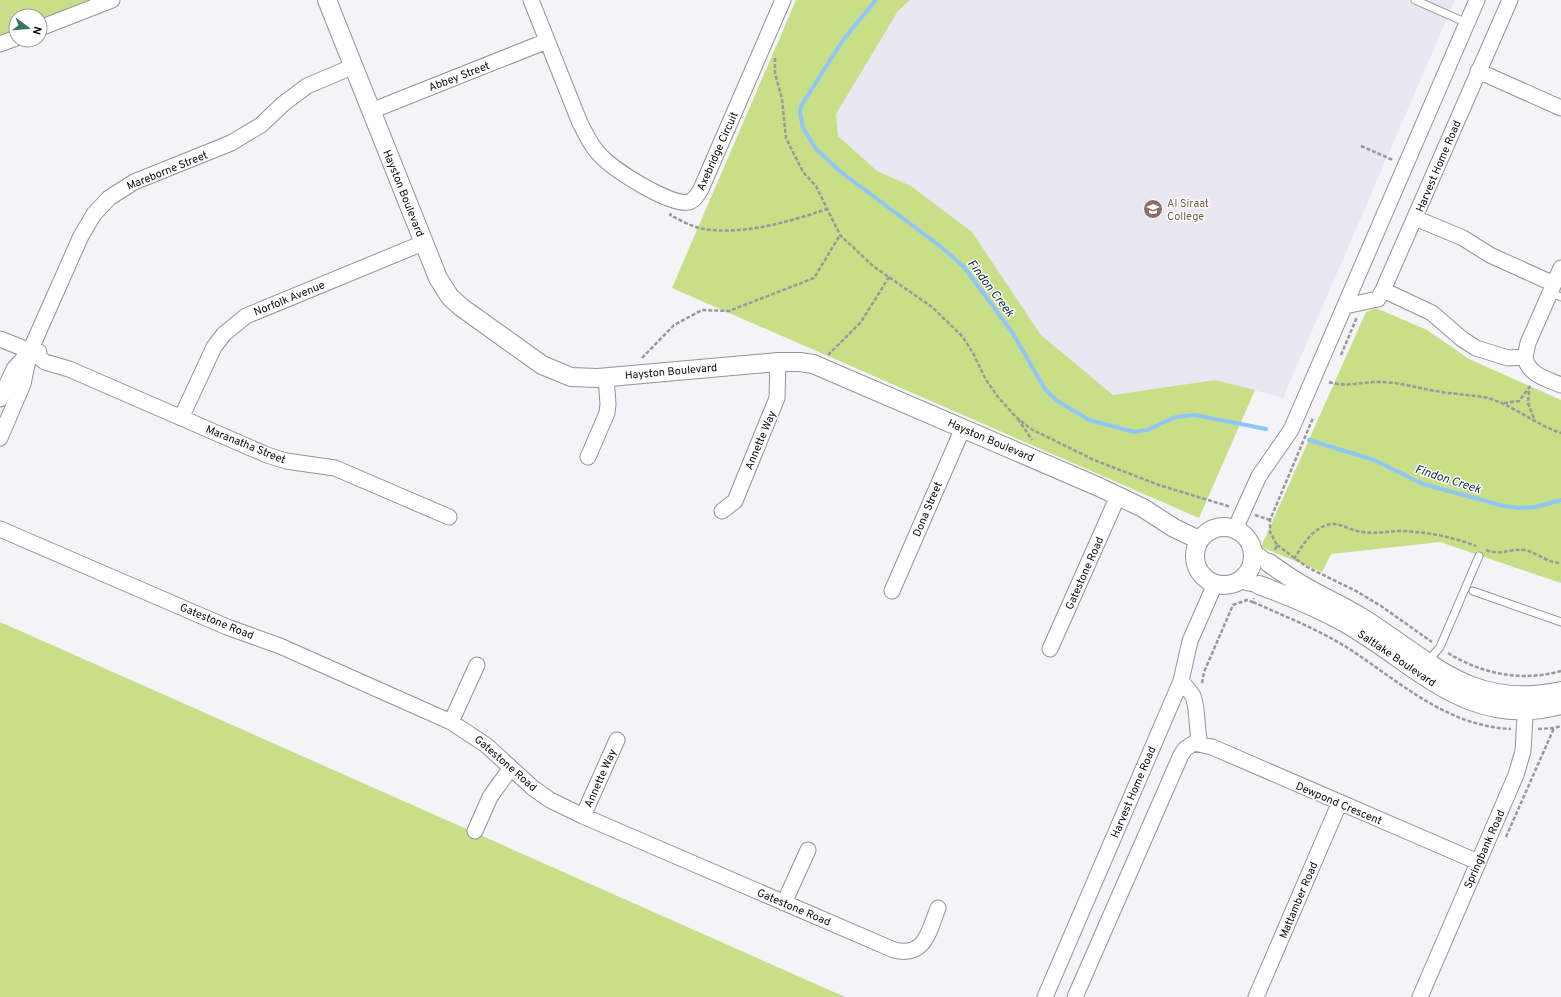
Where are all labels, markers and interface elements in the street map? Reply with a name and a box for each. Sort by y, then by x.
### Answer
north arrow [8,8,48,48]
text: N [29,25,44,36]
street label: Abbey Street [427,59,492,95]
street label: Axebridge Circuit [694,110,742,193]
street label: Harvest Home Road [1413,118,1465,214]
street label: Mareborne Street [125,148,210,194]
street label: Hayston Boulevard [379,148,427,239]
place label: Al Siraat College [1167,197,1209,224]
school or university icon: Al Siraat College [1142,198,1164,220]
water label: Findon Creek [963,257,1018,321]
street label: Norfolk Avenue [252,278,327,320]
street label: Hayston Boulevard [624,361,718,383]
street label: Annette Way [742,409,780,472]
street label: Hayston Boulevard [945,416,1036,465]
street label: Maranatha Street [204,422,288,467]
water label: Findon Creek [1413,462,1484,498]
street label: Dona Street [910,480,946,539]
street label: Gatestone Road [1063,535,1107,612]
street label: Gatestone Road [178,601,256,643]
street label: Saltlake Boulevard [1355,627,1438,690]
street label: Gatestone Road [471,733,540,795]
street label: Harvest Home Road [1108,744,1160,840]
street label: Annette Way [582,747,620,810]
street label: Dewpond Crescent [1293,779,1384,828]
street label: Springbank Road [1461,808,1509,891]
street label: Mattamber Road [1276,860,1321,941]
street label: Gatestone Road [755,886,833,930]

